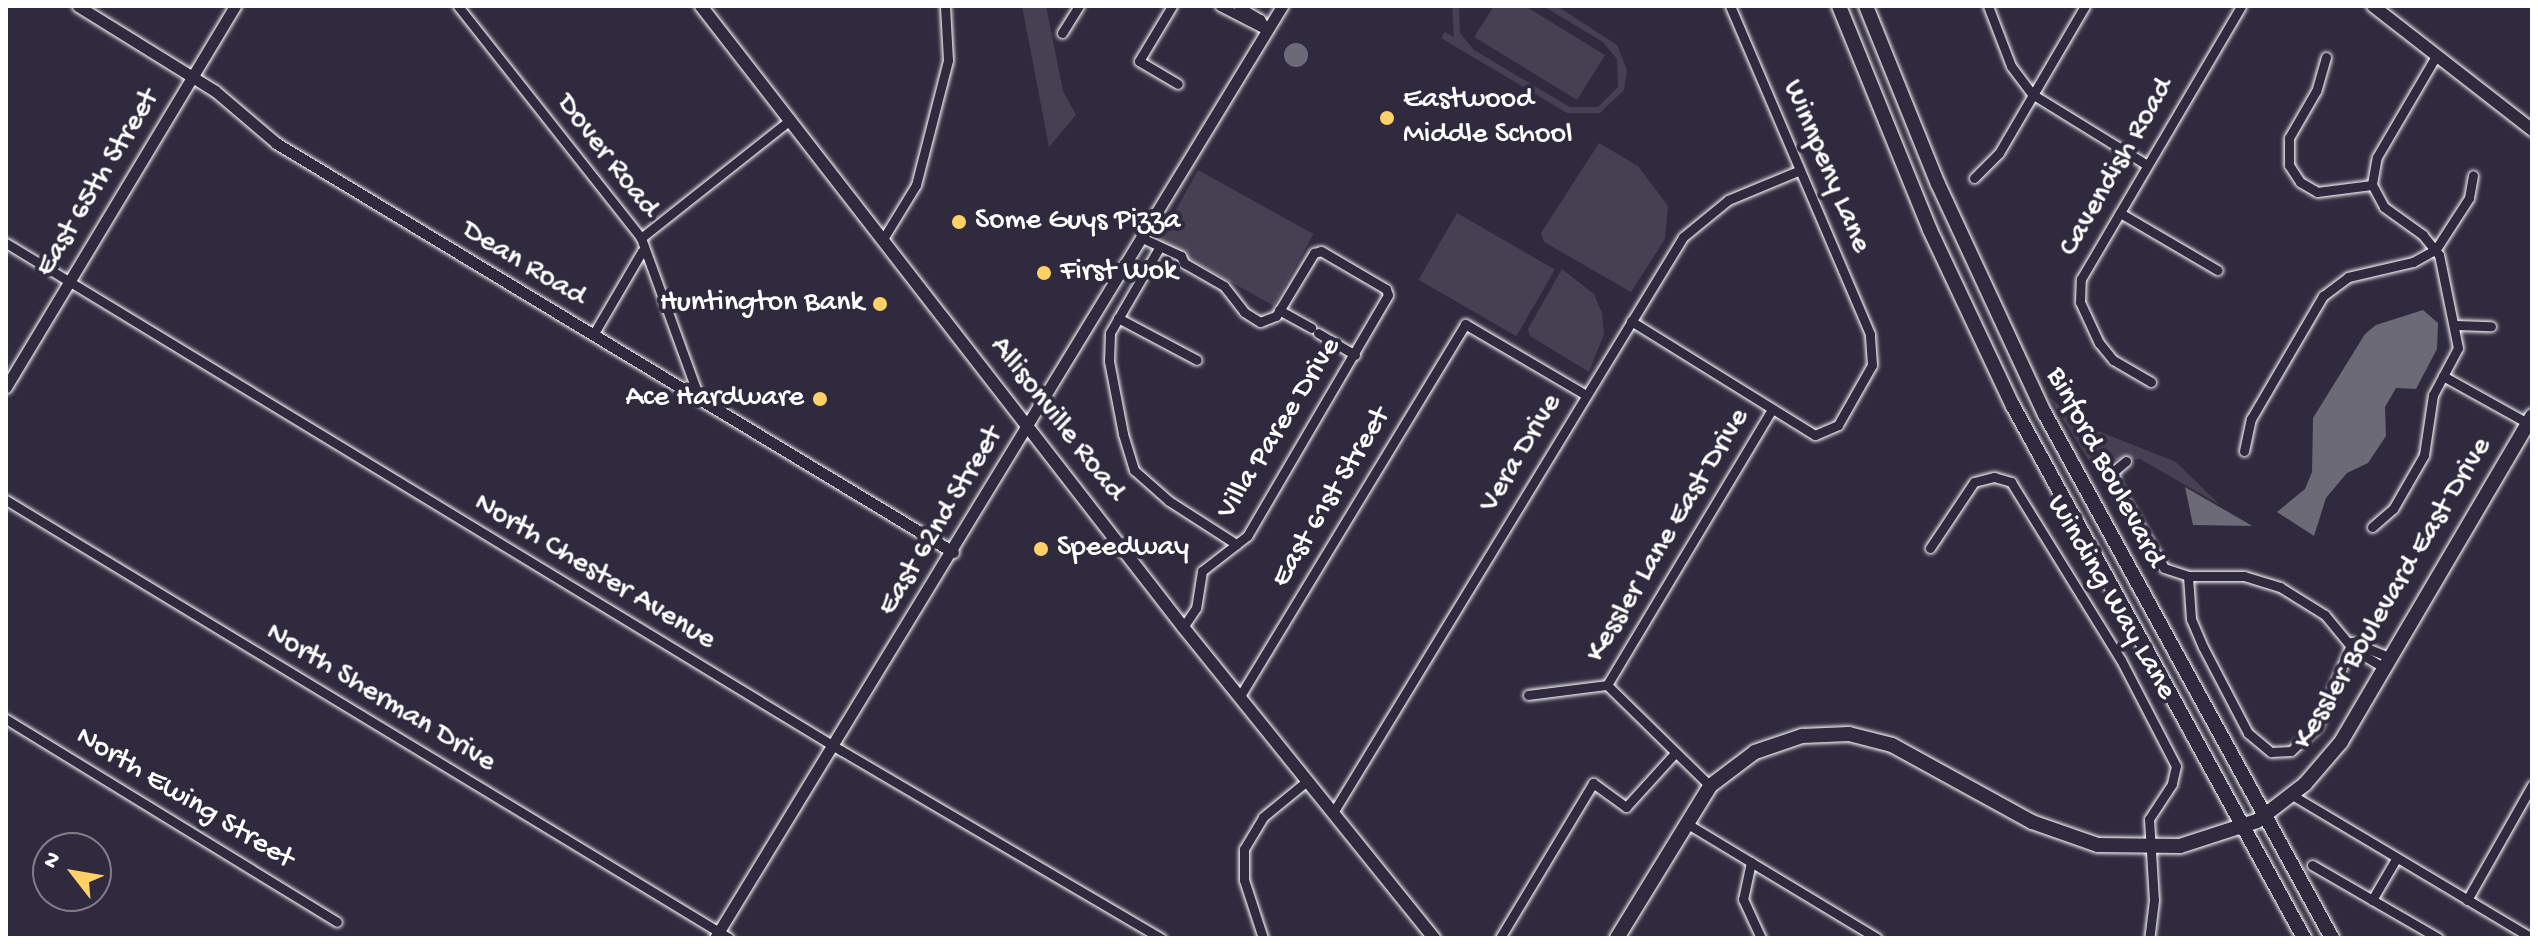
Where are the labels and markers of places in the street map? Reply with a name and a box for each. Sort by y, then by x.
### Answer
place label: Eastwood Middle School [1403,83,1573,154]
marker: Eastwood Middle School [1378,109,1396,127]
place label: Some Guys Pizza [975,204,1180,240]
marker: Some Guys Pizza [950,213,968,231]
place label: First Wok [1060,255,1177,291]
marker: First Wok [1035,264,1053,282]
place label: Huntington Bank [660,286,864,322]
marker: Huntington Bank [871,295,889,313]
place label: Ace Hardware [626,381,804,417]
marker: Ace Hardware [811,390,829,408]
place label: Speedway [1057,531,1189,567]
marker: Speedway [1032,540,1050,558]

